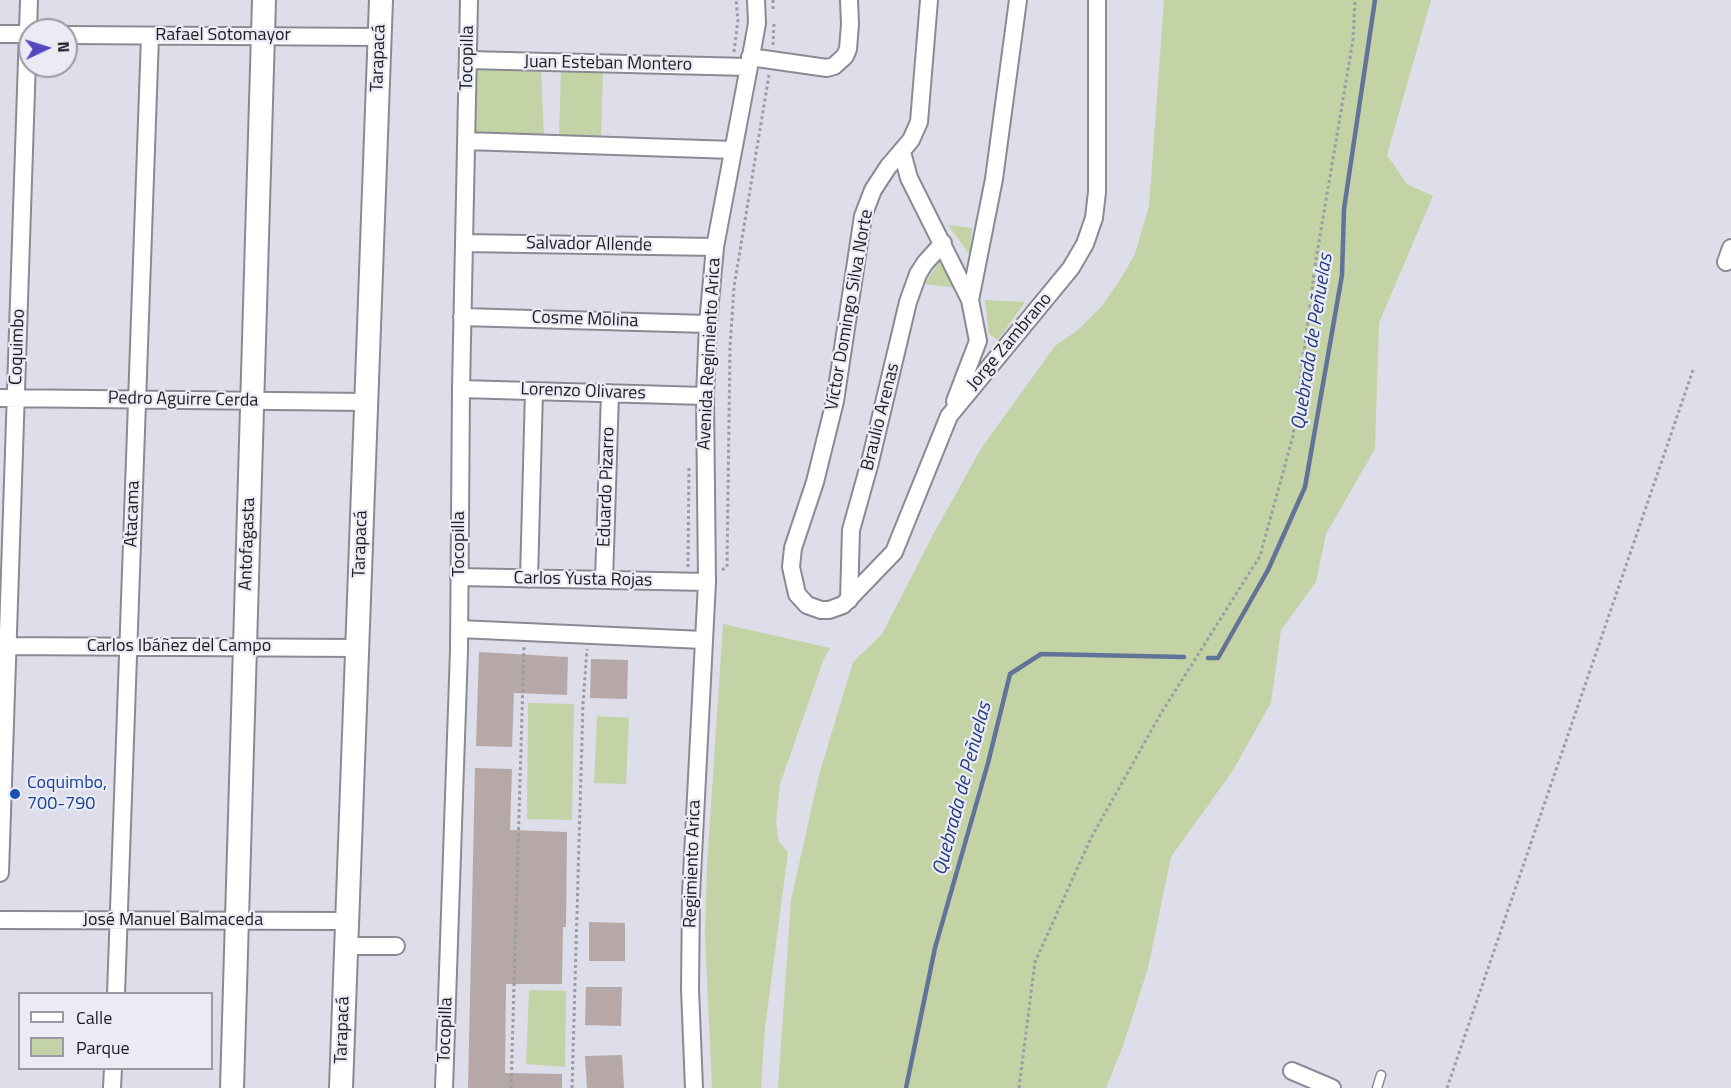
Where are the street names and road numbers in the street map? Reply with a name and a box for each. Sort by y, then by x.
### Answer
street label: Tarapacá [367,24,391,92]
street label: Rafael Sotomayor [155,25,291,47]
street label: Tocopilla [457,25,479,91]
street label: Juan Esteban Montero [524,52,692,76]
street label: Víctor Domingo Silva Norte [822,208,878,412]
street label: Salvador Allende [526,233,652,257]
street label: Avenida Regimiento Arica [694,257,726,451]
street label: Jorge Zambrano [963,289,1057,395]
street label: Cosme Molina [531,307,639,333]
street label: Coquimbo [6,309,30,385]
street label: Braulio Arenas [857,361,905,473]
street label: Lorenzo Olivares [520,379,646,405]
street label: Pedro Aguirre Cerda [108,388,258,412]
street label: Eduardo Pizarro [594,426,620,548]
street label: Atacama [121,480,145,548]
street label: Antofagasta [236,497,260,591]
street label: Tarapacá [349,510,373,578]
street label: Tocopilla [449,511,471,577]
street label: Carlos Yusta Rojas [514,568,652,592]
street label: Carlos Ibáñez del Campo [87,636,271,658]
street label: Regimiento Arica [680,799,706,929]
street label: José Manuel Balmaceda [83,910,263,932]
street label: Tarapacá [331,996,355,1064]
street label: Tocopilla [434,997,458,1063]

